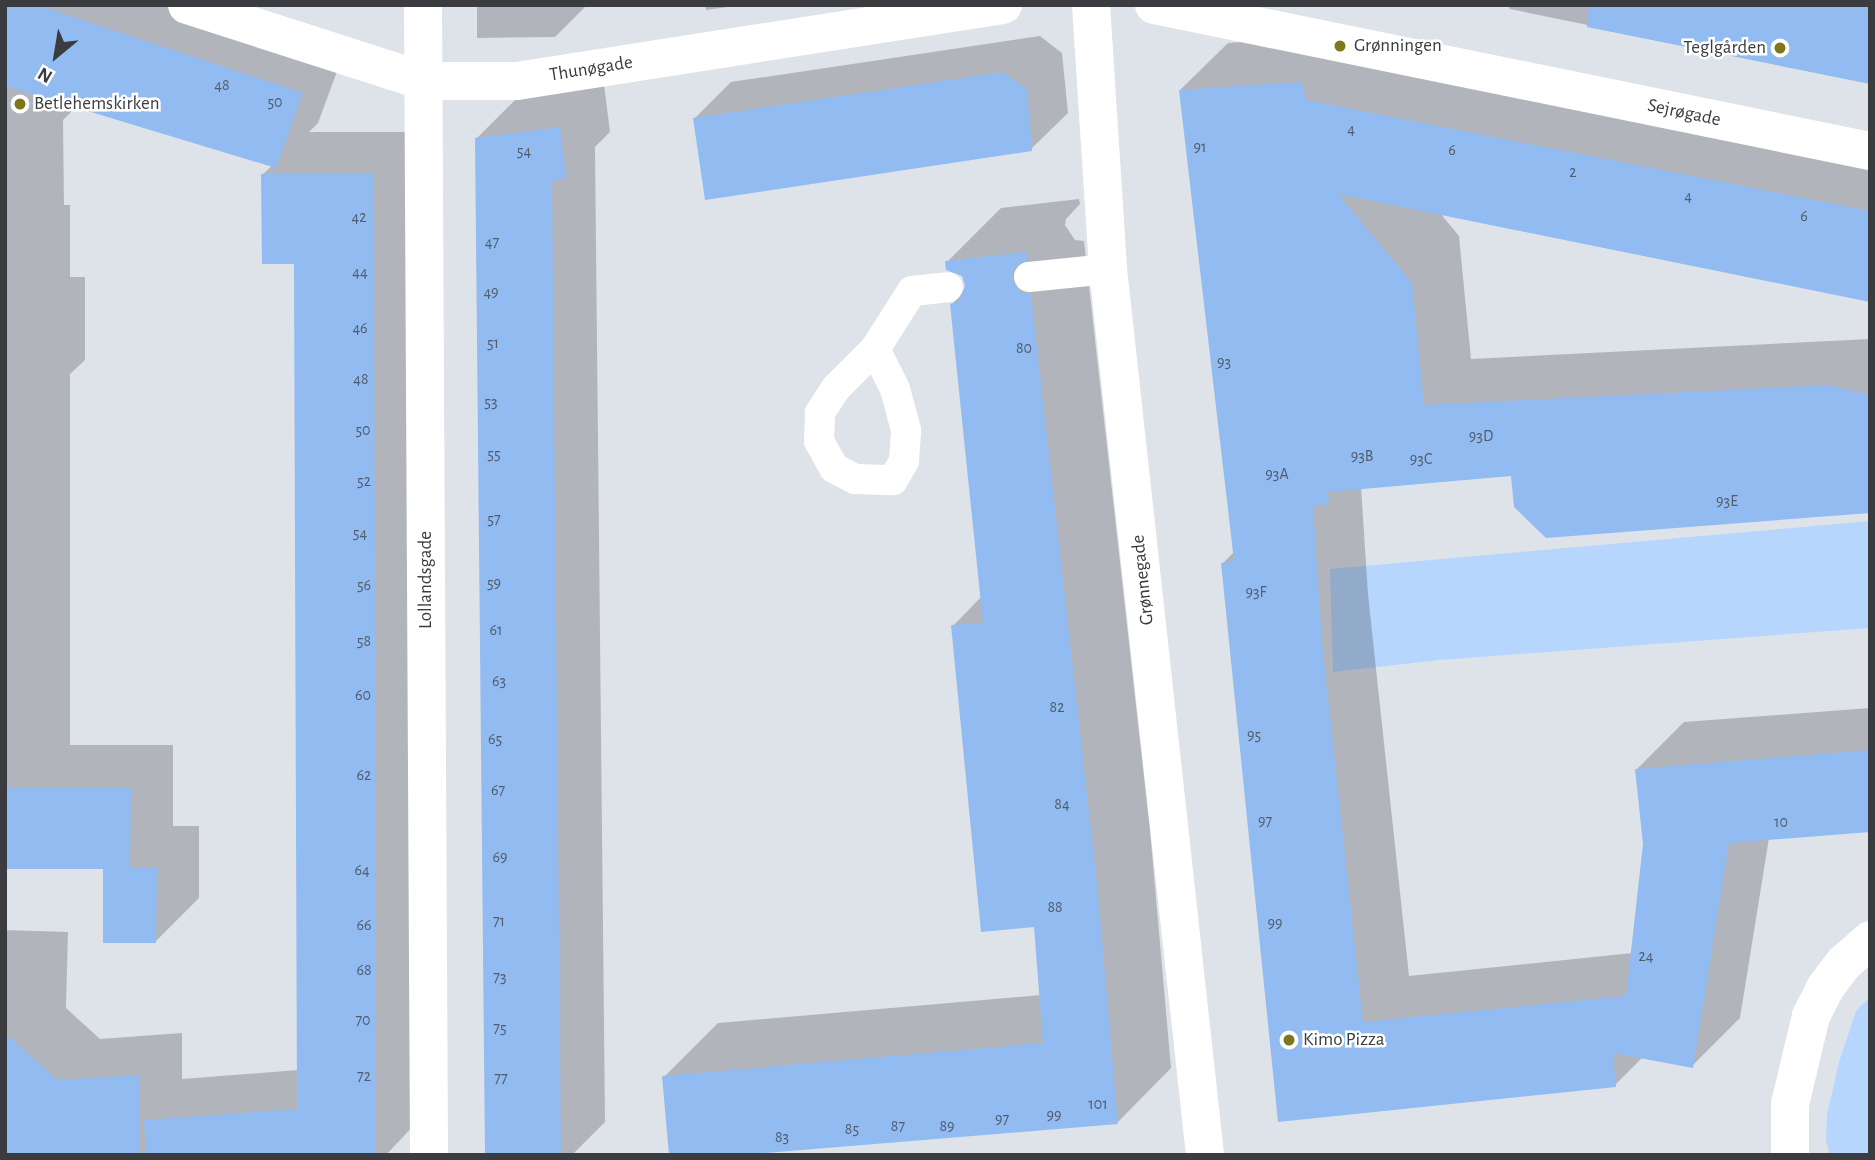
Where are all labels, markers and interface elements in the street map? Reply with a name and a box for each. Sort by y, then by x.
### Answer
north arrow [21,21,91,91]
place label: Grønningen [1354,35,1442,57]
place label: Teglgården [1683,37,1766,59]
marker: Grønningen [1332,38,1348,54]
marker: Teglgården [1772,40,1788,56]
street label: Thunøgade [548,51,634,87]
text: N [35,63,56,86]
house number: 48 [214,75,230,95]
house number: 50 [267,92,283,112]
place label: Betlehemskirken [34,93,159,115]
street label: Sejrøgade [1645,94,1723,132]
marker: Betlehemskirken [12,96,28,112]
house number: 4 [1347,119,1355,139]
house number: 91 [1193,137,1207,157]
house number: 6 [1448,140,1456,160]
house number: 54 [517,141,531,161]
house number: 2 [1569,162,1577,182]
house number: 4 [1684,186,1692,206]
house number: 6 [1800,206,1808,226]
house number: 42 [352,207,366,227]
house number: 47 [485,232,499,252]
house number: 44 [352,262,368,282]
house number: 49 [483,282,499,302]
house number: 46 [352,318,368,338]
house number: 51 [487,333,499,353]
house number: 80 [1016,338,1032,358]
house number: 93 [1217,352,1231,372]
house number: 48 [353,369,369,389]
house number: 53 [484,392,498,412]
house number: 50 [355,420,371,440]
house number: 93D [1469,426,1493,446]
house number: 55 [487,444,501,464]
house number: 93B [1351,446,1373,466]
house number: 93C [1410,449,1432,469]
house number: 93A [1265,464,1289,484]
house number: 52 [357,471,371,491]
house number: 93E [1716,491,1738,511]
house number: 57 [487,509,501,529]
house number: 54 [353,523,367,543]
street label: Lollandsgade [415,531,437,629]
street label: Grønnegade [1127,534,1159,626]
house number: 59 [487,573,501,593]
house number: 56 [357,575,371,595]
house number: 93F [1245,582,1267,602]
house number: 61 [489,620,503,640]
house number: 58 [357,631,371,651]
house number: 63 [492,671,506,691]
house number: 60 [355,685,371,705]
house number: 82 [1050,697,1064,717]
house number: 95 [1247,725,1261,745]
house number: 65 [488,729,502,749]
house number: 62 [357,765,371,785]
house number: 67 [491,780,505,800]
house number: 84 [1054,794,1070,814]
house number: 97 [1258,811,1272,831]
house number: 10 [1774,812,1788,832]
house number: 69 [492,847,508,867]
house number: 64 [354,860,370,880]
house number: 88 [1047,897,1063,917]
house number: 71 [493,911,505,931]
house number: 99 [1267,913,1283,933]
house number: 66 [356,915,372,935]
house number: 24 [1639,946,1653,966]
house number: 68 [356,960,372,980]
house number: 73 [493,967,507,987]
house number: 70 [355,1010,371,1030]
house number: 75 [493,1018,507,1038]
place label: Kimo Pizza [1303,1029,1385,1051]
marker: Kimo Pizza [1281,1032,1297,1048]
house number: 72 [357,1066,371,1086]
house number: 77 [494,1068,508,1088]
house number: 101 [1088,1094,1108,1114]
house number: 99 [1046,1105,1062,1125]
house number: 97 [995,1109,1009,1129]
house number: 87 [891,1116,905,1136]
house number: 89 [939,1116,955,1136]
house number: 85 [845,1119,859,1139]
house number: 83 [775,1127,789,1147]

